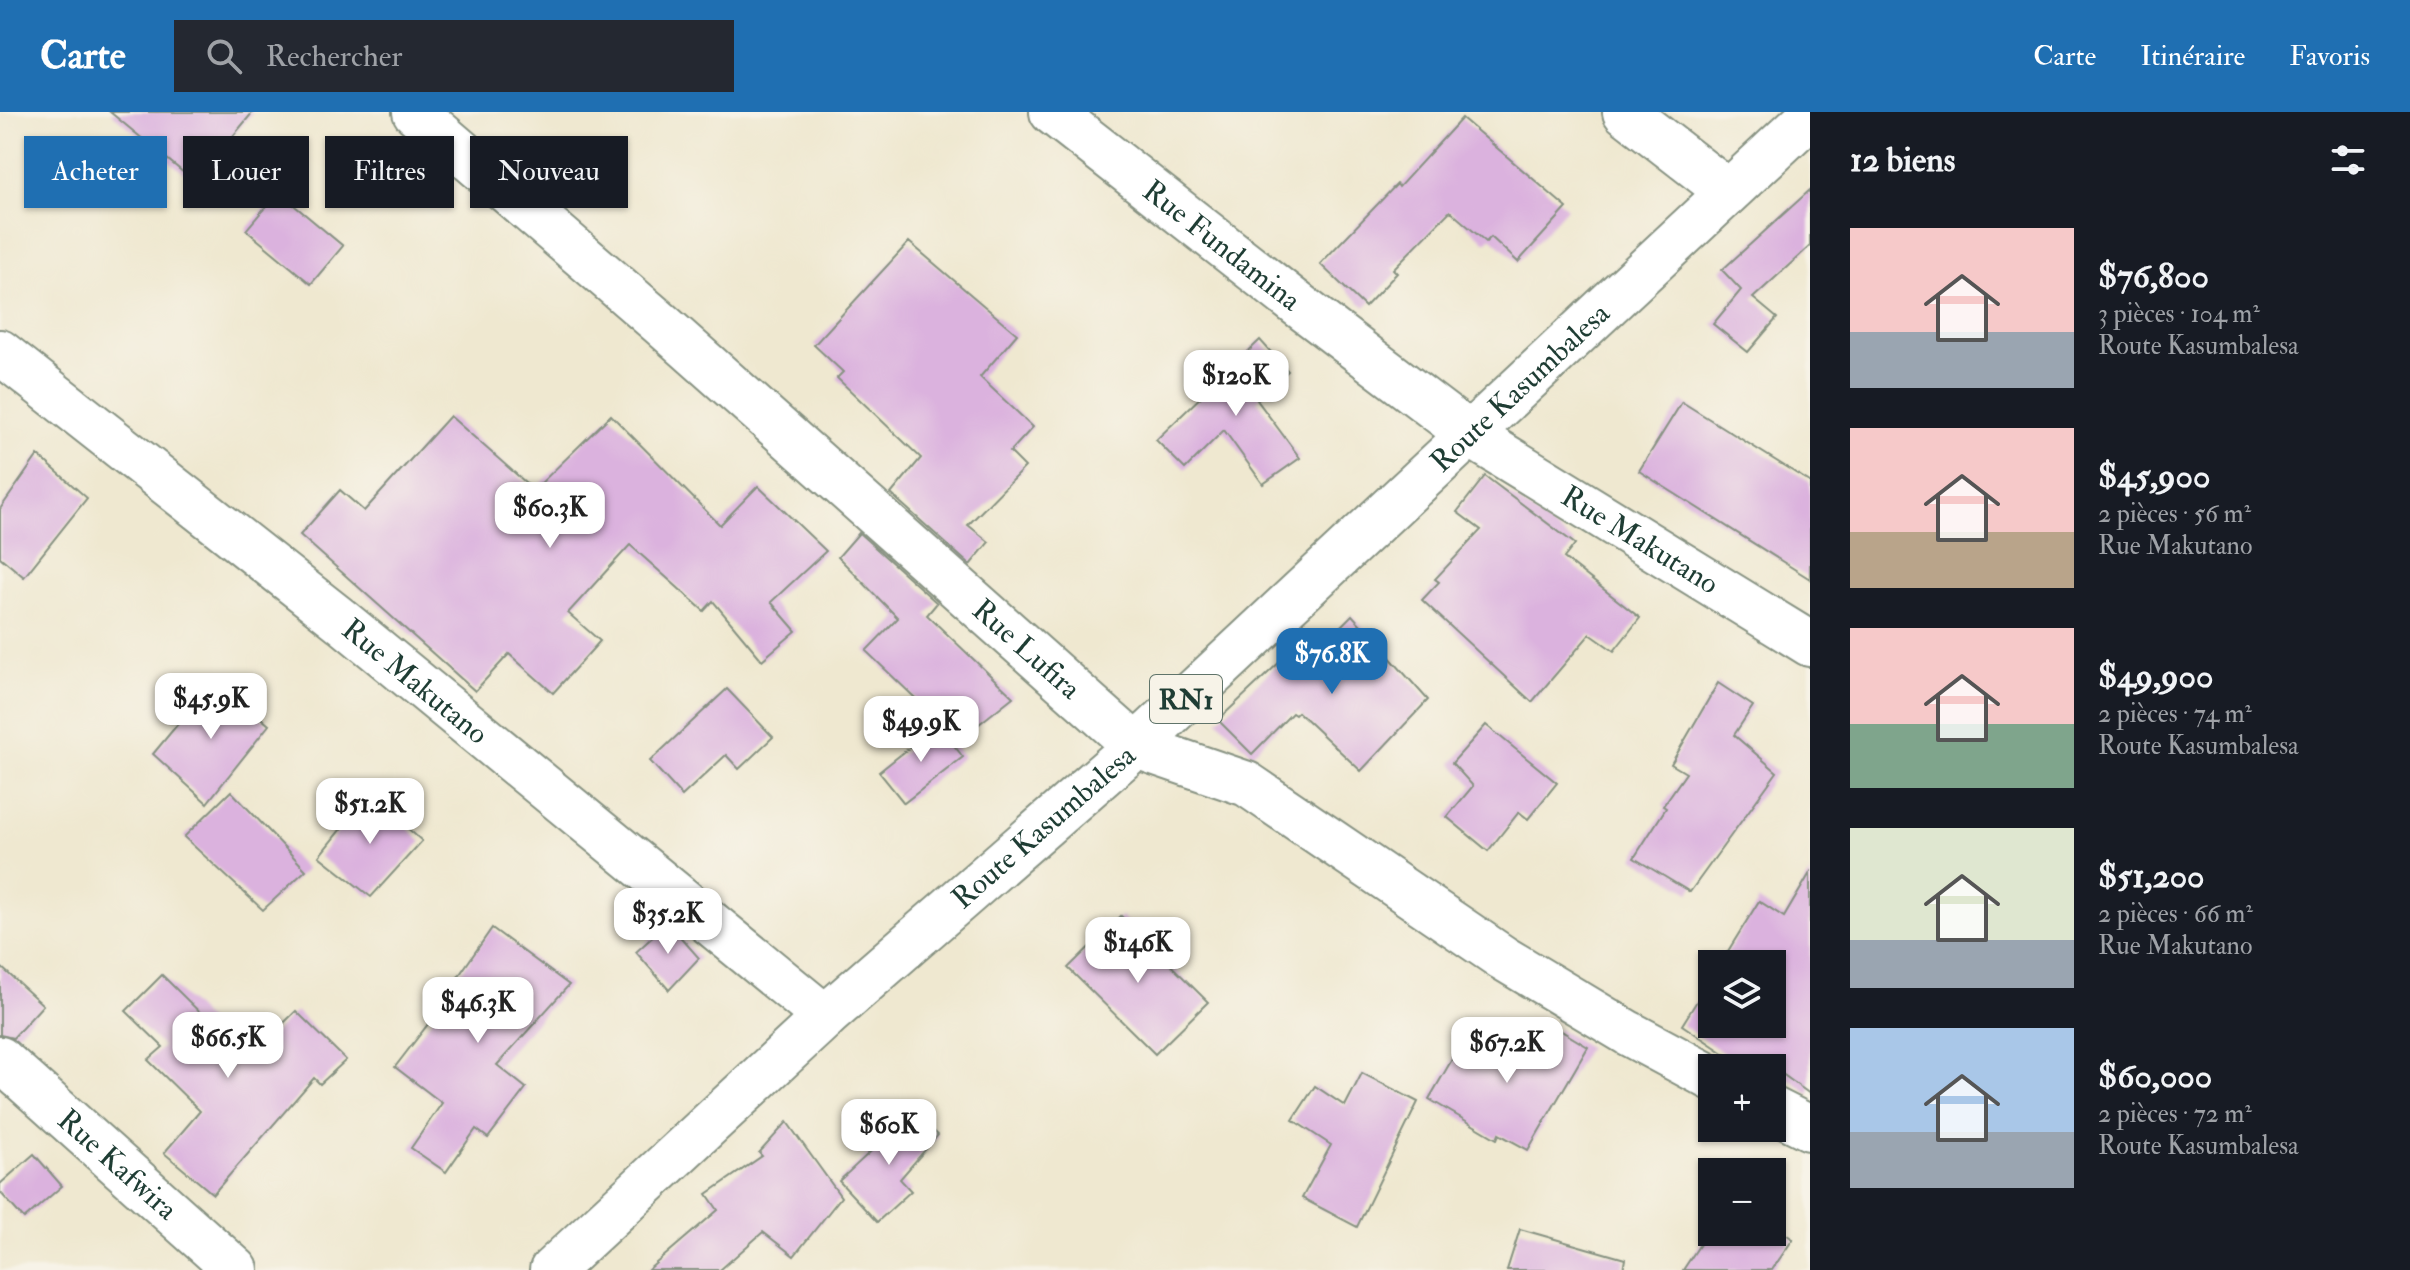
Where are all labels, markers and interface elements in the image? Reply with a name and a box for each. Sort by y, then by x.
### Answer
search box [174,20,734,92]
text: Carte [40,32,126,80]
icon: search [202,34,246,78]
text: Rechercher [266,38,402,75]
text: Carte [2033,39,2096,74]
text: Itinéraire [2140,39,2245,74]
text: Favoris [2289,39,2370,74]
chip: Acheter [24,136,167,208]
chip: Louer [183,136,309,208]
chip: Filtres [325,136,454,208]
chip: Nouveau [470,136,628,208]
icon: filters [2326,138,2370,182]
text: 12 biens [1850,139,1955,182]
street label: Rue Fundamina [1135,172,1309,319]
text: $76,800 [2098,255,2209,298]
icon: home [1914,260,2010,356]
street label: Route Kasumbalesa [1423,295,1618,480]
text: 3 pièces · 104 m² [2098,298,2260,330]
text: Route Kasumbalesa [2098,330,2299,362]
pin: $120K [1180,350,1292,418]
text: $120K [1202,360,1270,392]
text: $45,900 [2098,455,2210,498]
icon: home [1914,460,2010,556]
street label: Rue Makutano [1554,478,1726,602]
pin: $60.3K [485,482,615,550]
text: $60.3K [513,492,587,524]
text: 2 pièces · 56 m² [2098,498,2251,530]
text: Rue Makutano [2098,530,2252,562]
street label: Rue Lufira [964,591,1089,708]
street label: Rue Makutano [334,611,496,752]
pin: $76.8K [1267,628,1397,696]
text: $76.8K [1294,638,1370,670]
text: $49,900 [2098,655,2213,698]
icon: home [1914,660,2010,756]
pin: $45.9K [146,673,276,741]
road number: RN1 [1150,675,1222,723]
text: $45.9K [173,683,249,715]
pin: $49.9K [856,696,986,764]
text: 2 pièces · 74 m² [2098,698,2252,730]
text: $49.9K [882,706,960,738]
text: Route Kasumbalesa [2098,730,2299,762]
street label: Route Kasumbalesa [944,736,1144,917]
pin: $51.2K [305,778,435,846]
text: $51.2K [334,788,406,820]
text: $51,200 [2098,855,2205,898]
icon: home [1914,860,2010,956]
pin: $35.2K [603,888,733,956]
text: $35.2K [632,898,704,930]
text: 2 pièces · 66 m² [2098,898,2253,930]
pin: $146K [1082,917,1194,985]
text: $146K [1103,927,1173,959]
text: Rue Makutano [2098,930,2252,962]
map controls [1698,950,1786,1246]
button: layers [1698,950,1786,1038]
pin: $46.3K [413,977,543,1045]
text: $46.3K [440,987,516,1019]
pin: $66.5K [163,1012,293,1080]
pin: $67.2K [1442,1017,1572,1085]
text: $66.5K [190,1022,266,1054]
text: $67.2K [1469,1027,1545,1059]
button: + [1698,1054,1786,1142]
text: $60,000 [2098,1055,2212,1098]
icon: home [1914,1060,2010,1156]
text: 2 pièces · 72 m² [2098,1098,2252,1130]
pin: $60K [842,1099,936,1167]
street label: Rue Kafwira [50,1101,186,1228]
text: $60K [859,1109,919,1141]
text: Route Kasumbalesa [2098,1130,2299,1162]
button: − [1698,1158,1786,1246]

